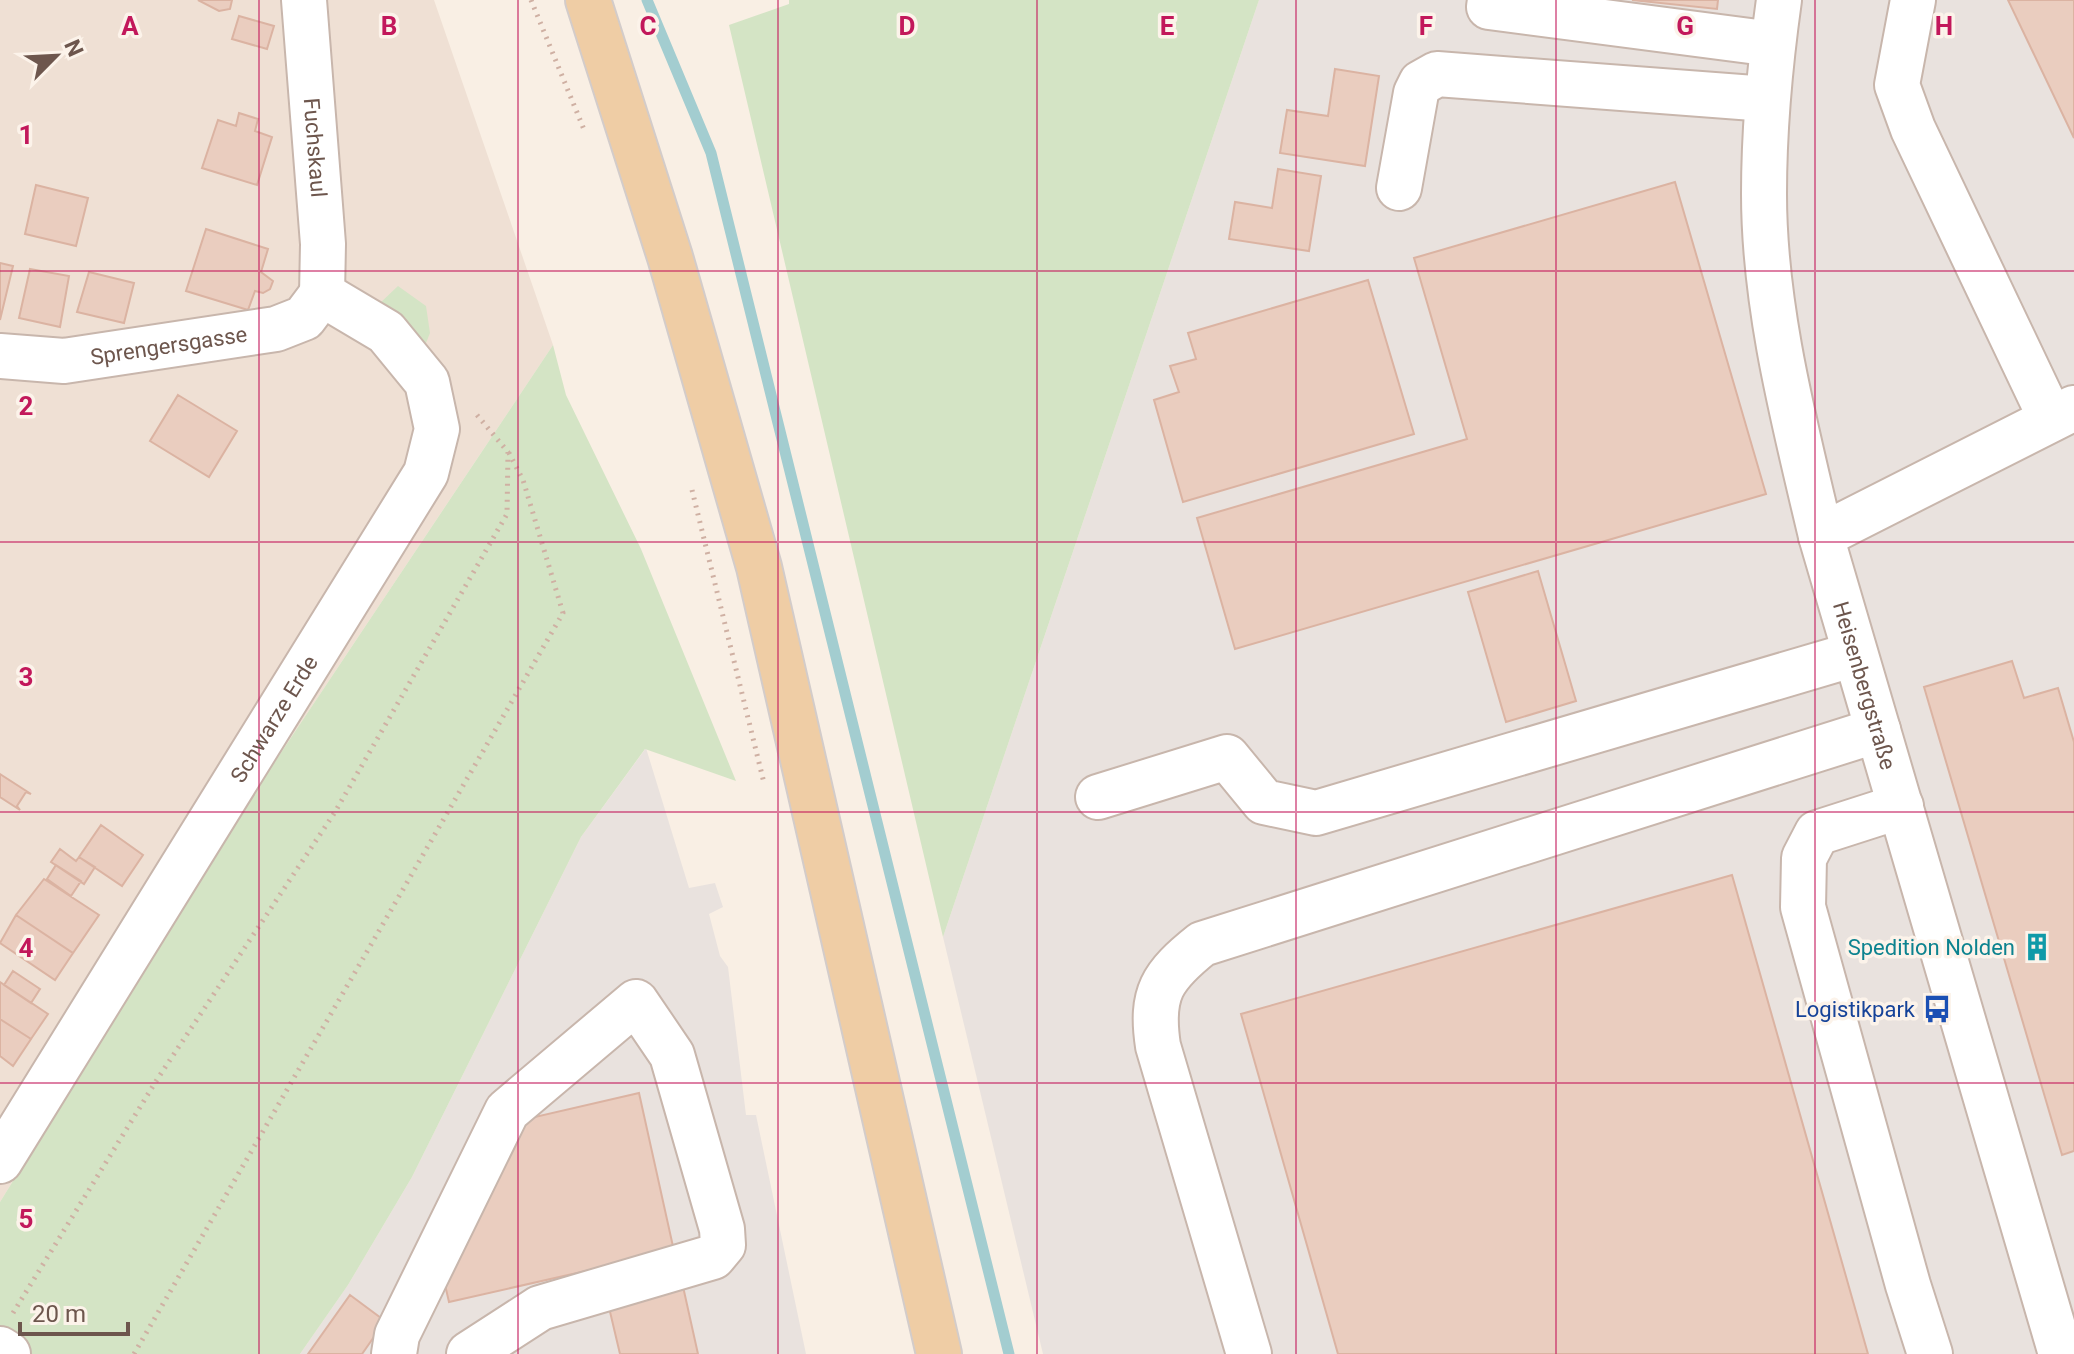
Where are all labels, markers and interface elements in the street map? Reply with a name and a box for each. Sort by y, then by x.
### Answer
text: A [121,11,139,41]
text: B [381,11,397,41]
text: C [639,11,657,41]
text: D [899,11,915,41]
text: E [1160,11,1175,41]
text: F [1419,11,1433,41]
text: G [1676,11,1694,41]
text: H [1935,11,1953,41]
north arrow [16,16,96,96]
text: N [59,36,88,60]
street label: Fuchskaul [299,97,331,198]
text: 1 [19,120,33,150]
street label: Sprengersgasse [89,322,249,370]
text: 2 [19,391,33,421]
street label: Heisenbergstraße [1828,599,1901,773]
street label: Schwarze Erde [226,651,323,787]
text: 3 [19,662,33,692]
building icon: Spedition Nolden [2022,932,2052,962]
text: 4 [19,933,34,963]
place label: Spedition Nolden [1848,935,2015,960]
bus stop icon: Logistikpark [1922,994,1952,1024]
place label: Logistikpark [1795,997,1916,1022]
text: 5 [19,1204,33,1234]
scale bar [20,1286,128,1336]
text: 20 m [32,1300,86,1328]

